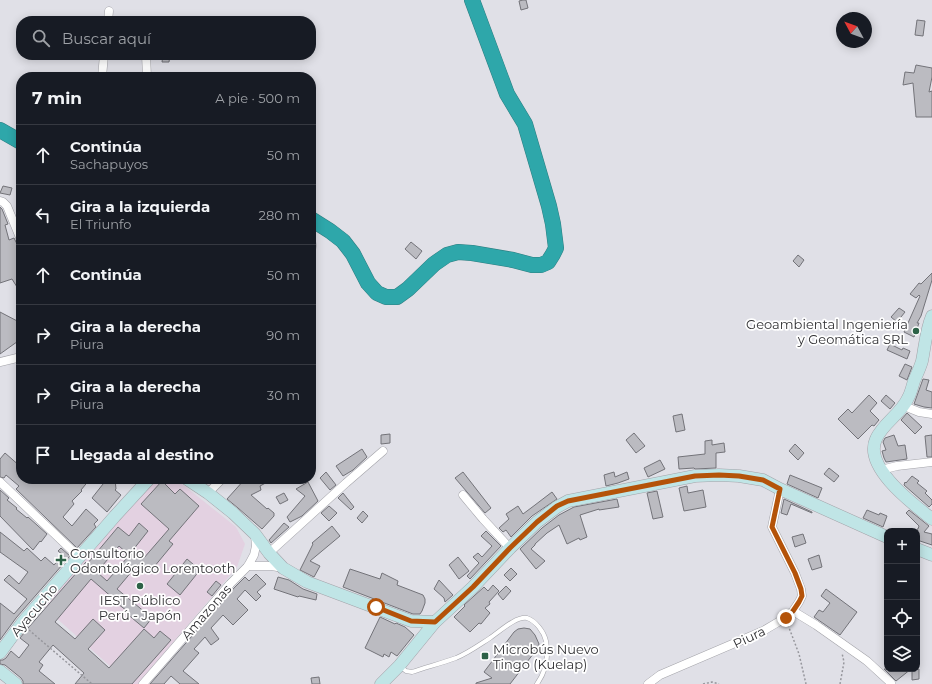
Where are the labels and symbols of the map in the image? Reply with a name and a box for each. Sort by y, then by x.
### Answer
north arrow [836,12,872,48]
place label: Geoambiental Ingeniería y Geomática SRL [746,316,908,347]
marker: Geoambiental Ingeniería y Geomática SRL [911,326,921,336]
place label: Consultorio Odontológico Lorentooth [70,545,235,576]
marker: Consultorio Odontológico Lorentooth [55,554,67,566]
street label: Ayacucho [7,580,61,640]
marker: IEST Público Perú - Japón [135,581,145,591]
street label: Amazonas [178,581,234,643]
place label: IEST Público Perú - Japón [99,592,181,623]
route start [367,598,385,616]
route end [777,609,795,627]
street label: Piura [730,623,768,651]
place label: Microbús Nuevo Tingo (Kuelap) [493,641,599,672]
marker: Microbús Nuevo Tingo (Kuelap) [480,651,490,661]

